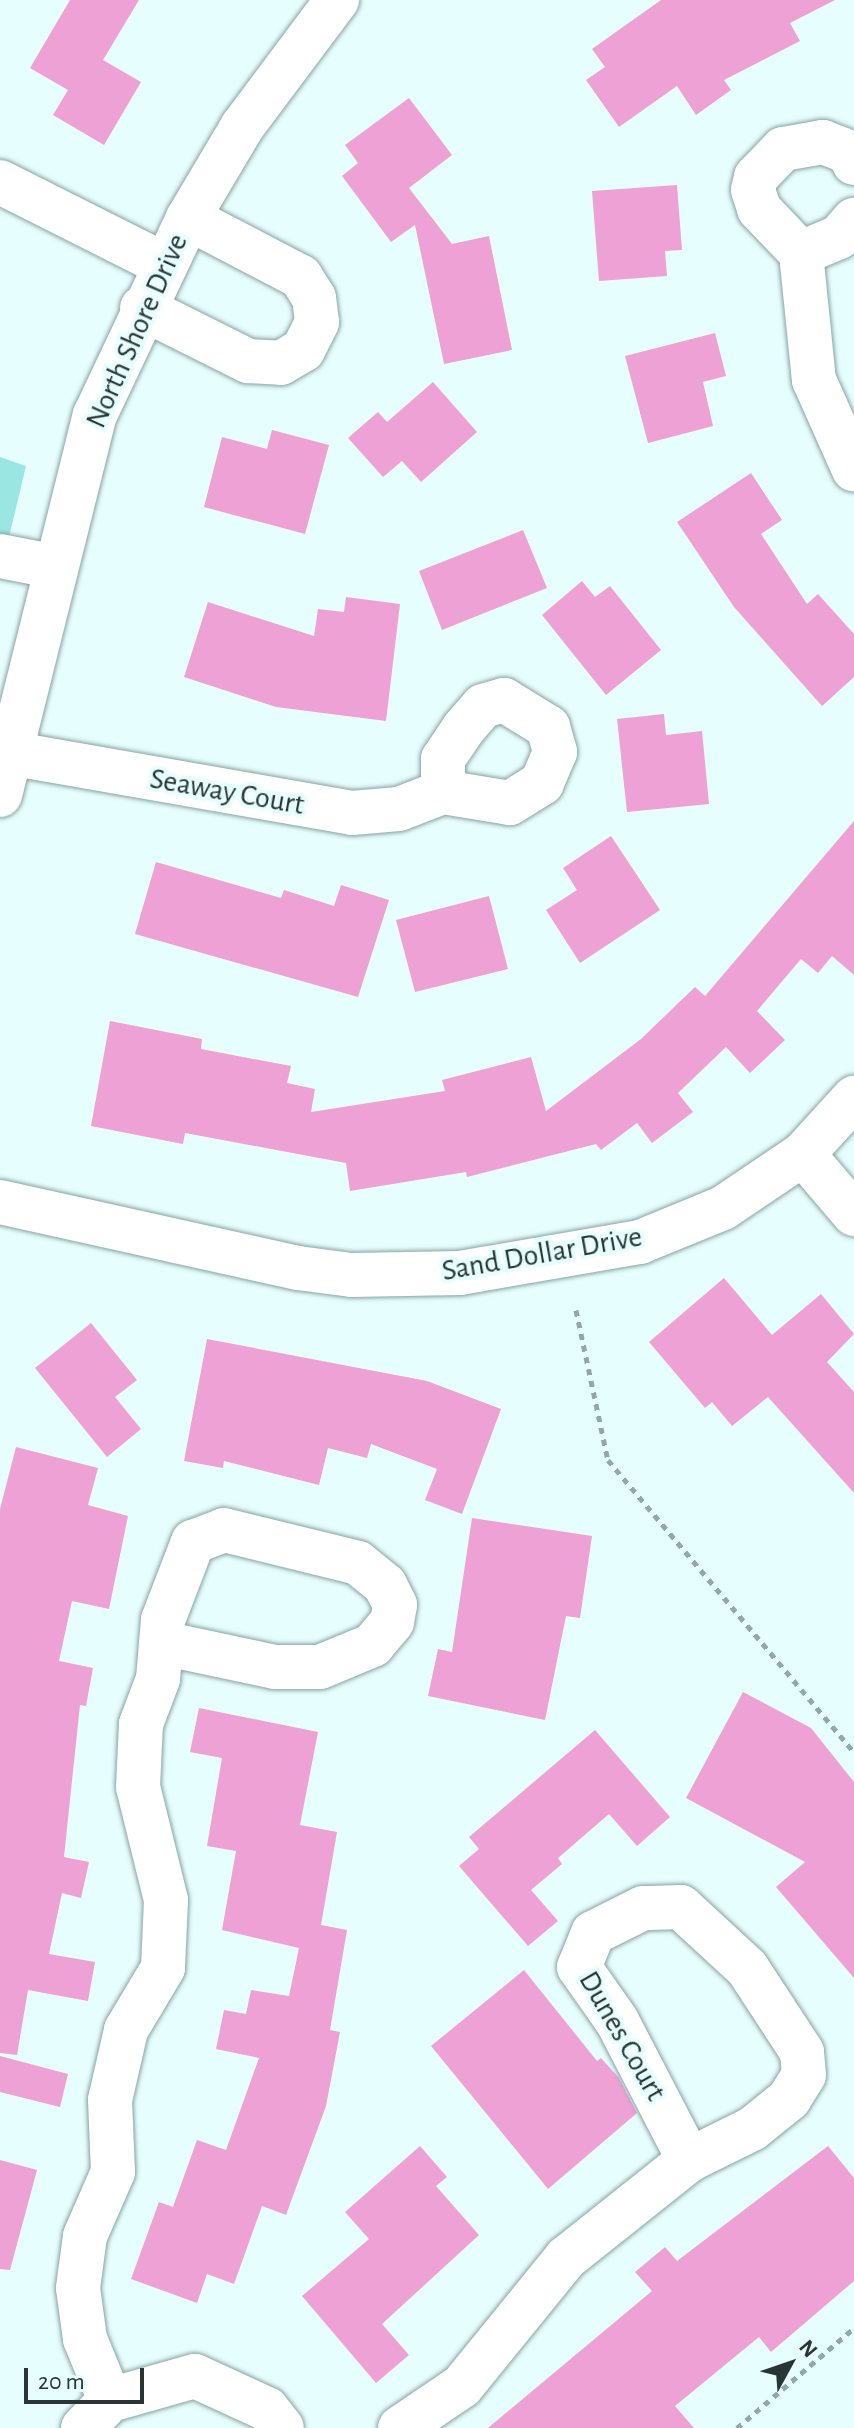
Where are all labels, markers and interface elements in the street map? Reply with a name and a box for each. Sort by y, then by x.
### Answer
street label: North Shore Drive [78,228,196,434]
street label: Seaway Court [147,761,307,823]
street label: Sand Dollar Drive [439,1219,645,1289]
street label: Dunes Court [570,1965,674,2107]
north arrow [750,2324,830,2404]
text: N [795,2336,822,2361]
scale bar [28,2352,148,2402]
text: 20 m [38,2370,85,2394]

